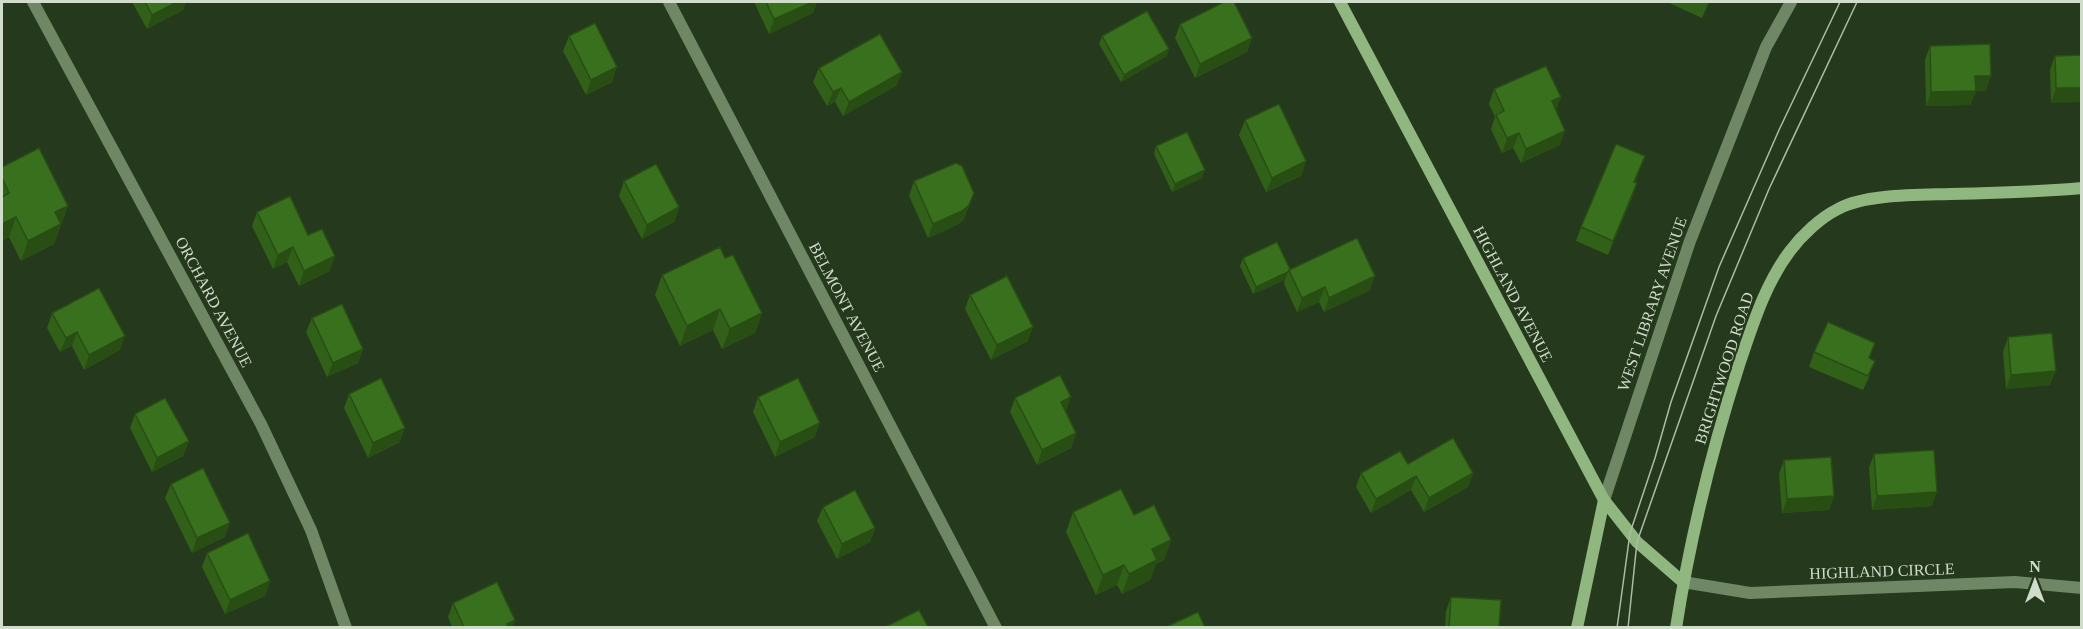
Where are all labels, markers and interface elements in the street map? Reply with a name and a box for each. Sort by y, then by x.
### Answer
street label: WEST LIBRARY AVENUE [1614,215,1690,393]
street label: HIGHLAND AVENUE [1470,223,1556,365]
street label: ORCHARD AVENUE [172,234,256,370]
street label: BELMONT AVENUE [806,239,888,375]
street label: BRIGHTWOOD ROAD [1691,290,1757,446]
north arrow [2005,551,2065,611]
text: N [2029,558,2041,575]
street label: HIGHLAND CIRCLE [1809,560,1955,582]

